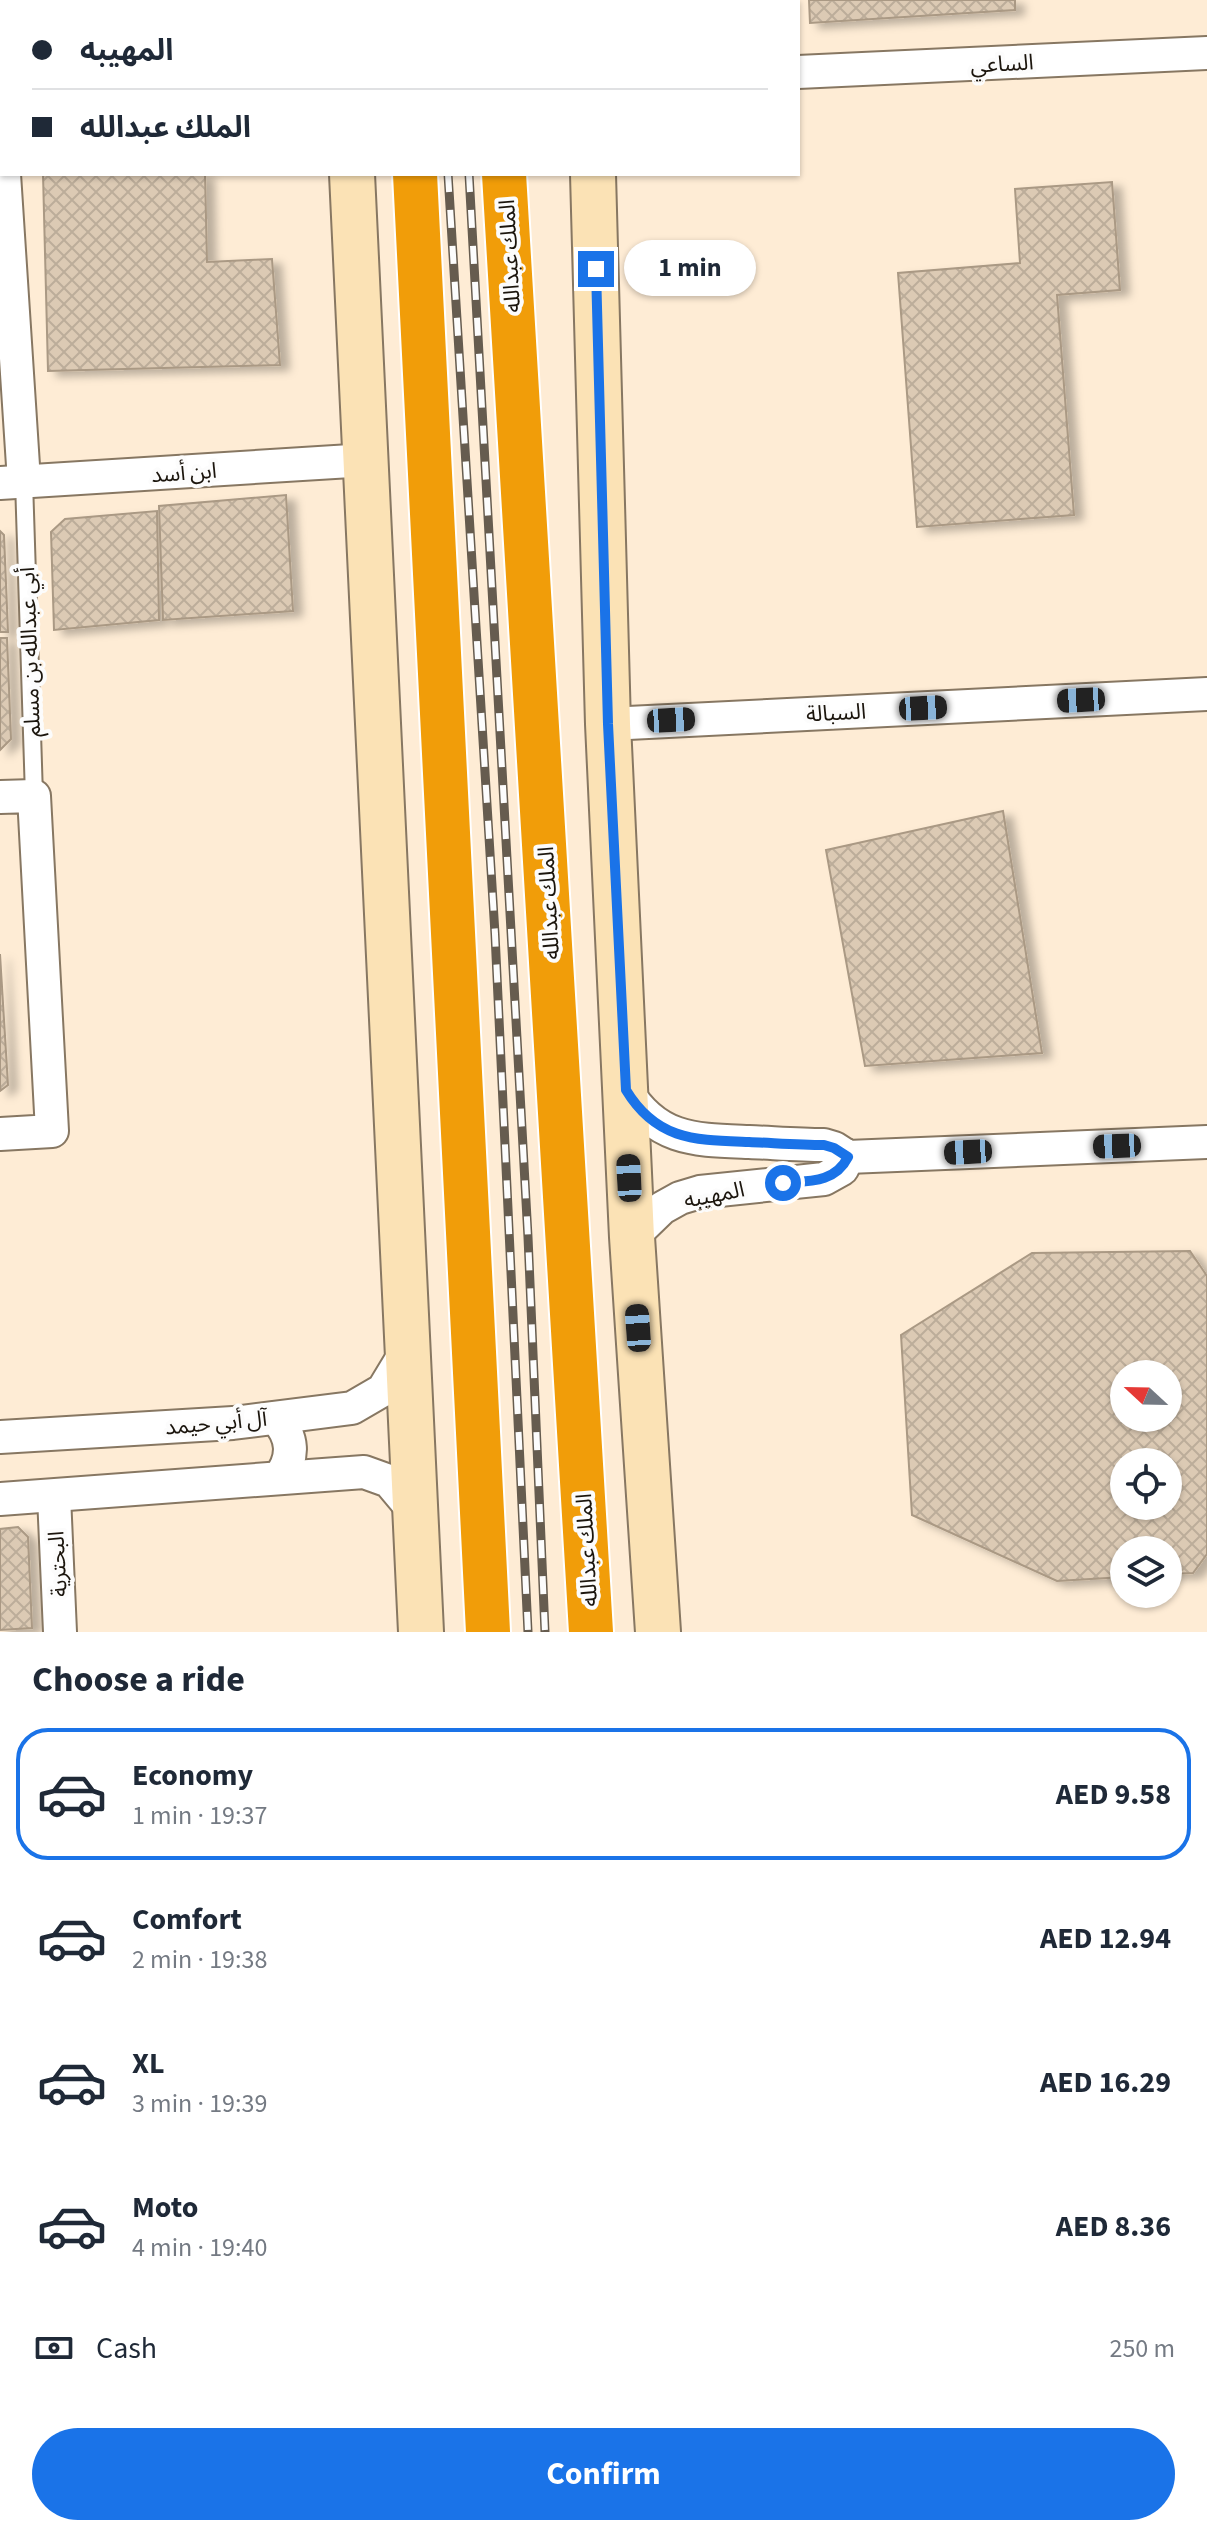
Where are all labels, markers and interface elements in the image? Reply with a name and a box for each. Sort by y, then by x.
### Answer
text: المهيبه [80,29,173,72]
street label: الساعي [970,46,1035,82]
text: الملك عبدالله [80,106,251,149]
street label: الملك عبدالله [491,198,529,313]
callout: 1 min [624,241,756,297]
text: 1 min [658,249,722,286]
route end [578,251,614,287]
street label: ابن أسد [150,455,218,491]
street label: أبي عبدالله بن مسلم [11,566,49,738]
car [1056,687,1106,713]
street label: السبالة [805,695,867,731]
car [898,695,948,721]
car [646,707,696,733]
street label: الملك عبدالله [530,845,568,960]
car [1093,1133,1141,1159]
car [943,1139,993,1165]
car [616,1153,642,1203]
route start [765,1165,801,1201]
street label: المهيبه [681,1173,747,1217]
car [624,1303,652,1353]
north arrow [1110,1360,1182,1432]
map controls [1110,1360,1182,1608]
street label: آل أبي حيمد [164,1402,270,1443]
button: locate [1110,1448,1182,1520]
street label: الملك عبدالله [568,1492,606,1607]
street label: البحترية [40,1530,76,1598]
button: layers [1110,1536,1182,1608]
text: Choose a ride [32,1654,245,1705]
text: Economy [132,1754,253,1797]
icon: car [36,1758,108,1830]
text: AED 9.58 [1056,1773,1171,1816]
text: 1 min · 19:37 [132,1797,267,1834]
text: Comfort [132,1898,242,1941]
icon: car [36,1902,108,1974]
text: AED 12.94 [1040,1917,1171,1960]
text: 2 min · 19:38 [132,1941,267,1978]
text: XL [132,2042,165,2085]
icon: car [36,2046,108,2118]
text: AED 16.29 [1040,2061,1171,2104]
text: 3 min · 19:39 [132,2085,267,2122]
text: Moto [132,2186,198,2229]
icon: car [36,2190,108,2262]
text: AED 8.36 [1056,2205,1171,2248]
text: 4 min · 19:40 [132,2229,267,2266]
icon: cash [32,2326,76,2370]
text: Cash [96,2327,157,2370]
text: 250 m [1109,2330,1175,2367]
button: Confirm [32,2428,1175,2520]

